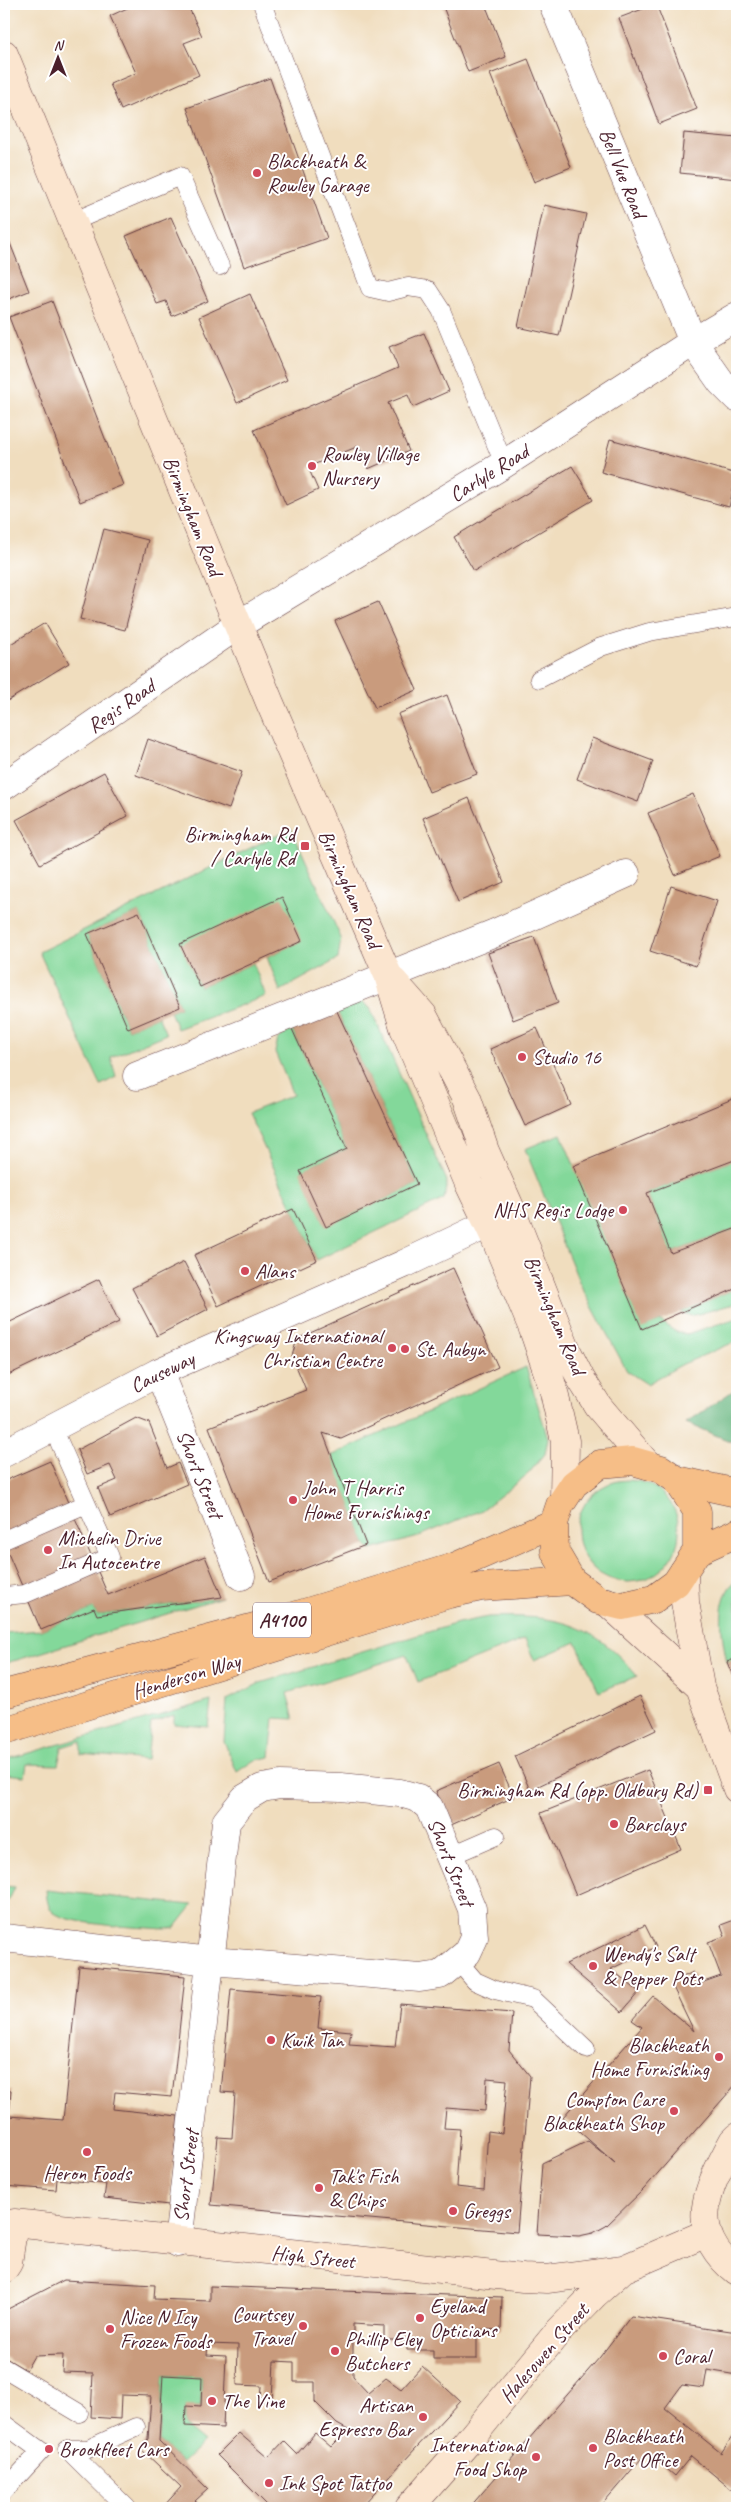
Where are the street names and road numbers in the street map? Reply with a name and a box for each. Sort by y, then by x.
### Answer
street label: Bell Vue Road [593,125,654,225]
street label: Carlyle Road [444,436,537,508]
street label: Birmingham Road [157,453,230,583]
street label: Regis Road [82,672,162,739]
street label: Birmingham Road [312,826,389,955]
street label: Birmingham Road [518,1252,593,1382]
street label: Causeway [126,1345,200,1399]
street label: Short Street [171,1426,231,1525]
road number: A4100 [253,1602,311,1638]
street label: Henderson Way [129,1647,245,1705]
street label: Short Street [422,1814,482,1913]
street label: Short Street [167,2125,205,2224]
street label: High Street [270,2240,358,2274]
street label: Halesowen Street [494,2296,596,2408]

